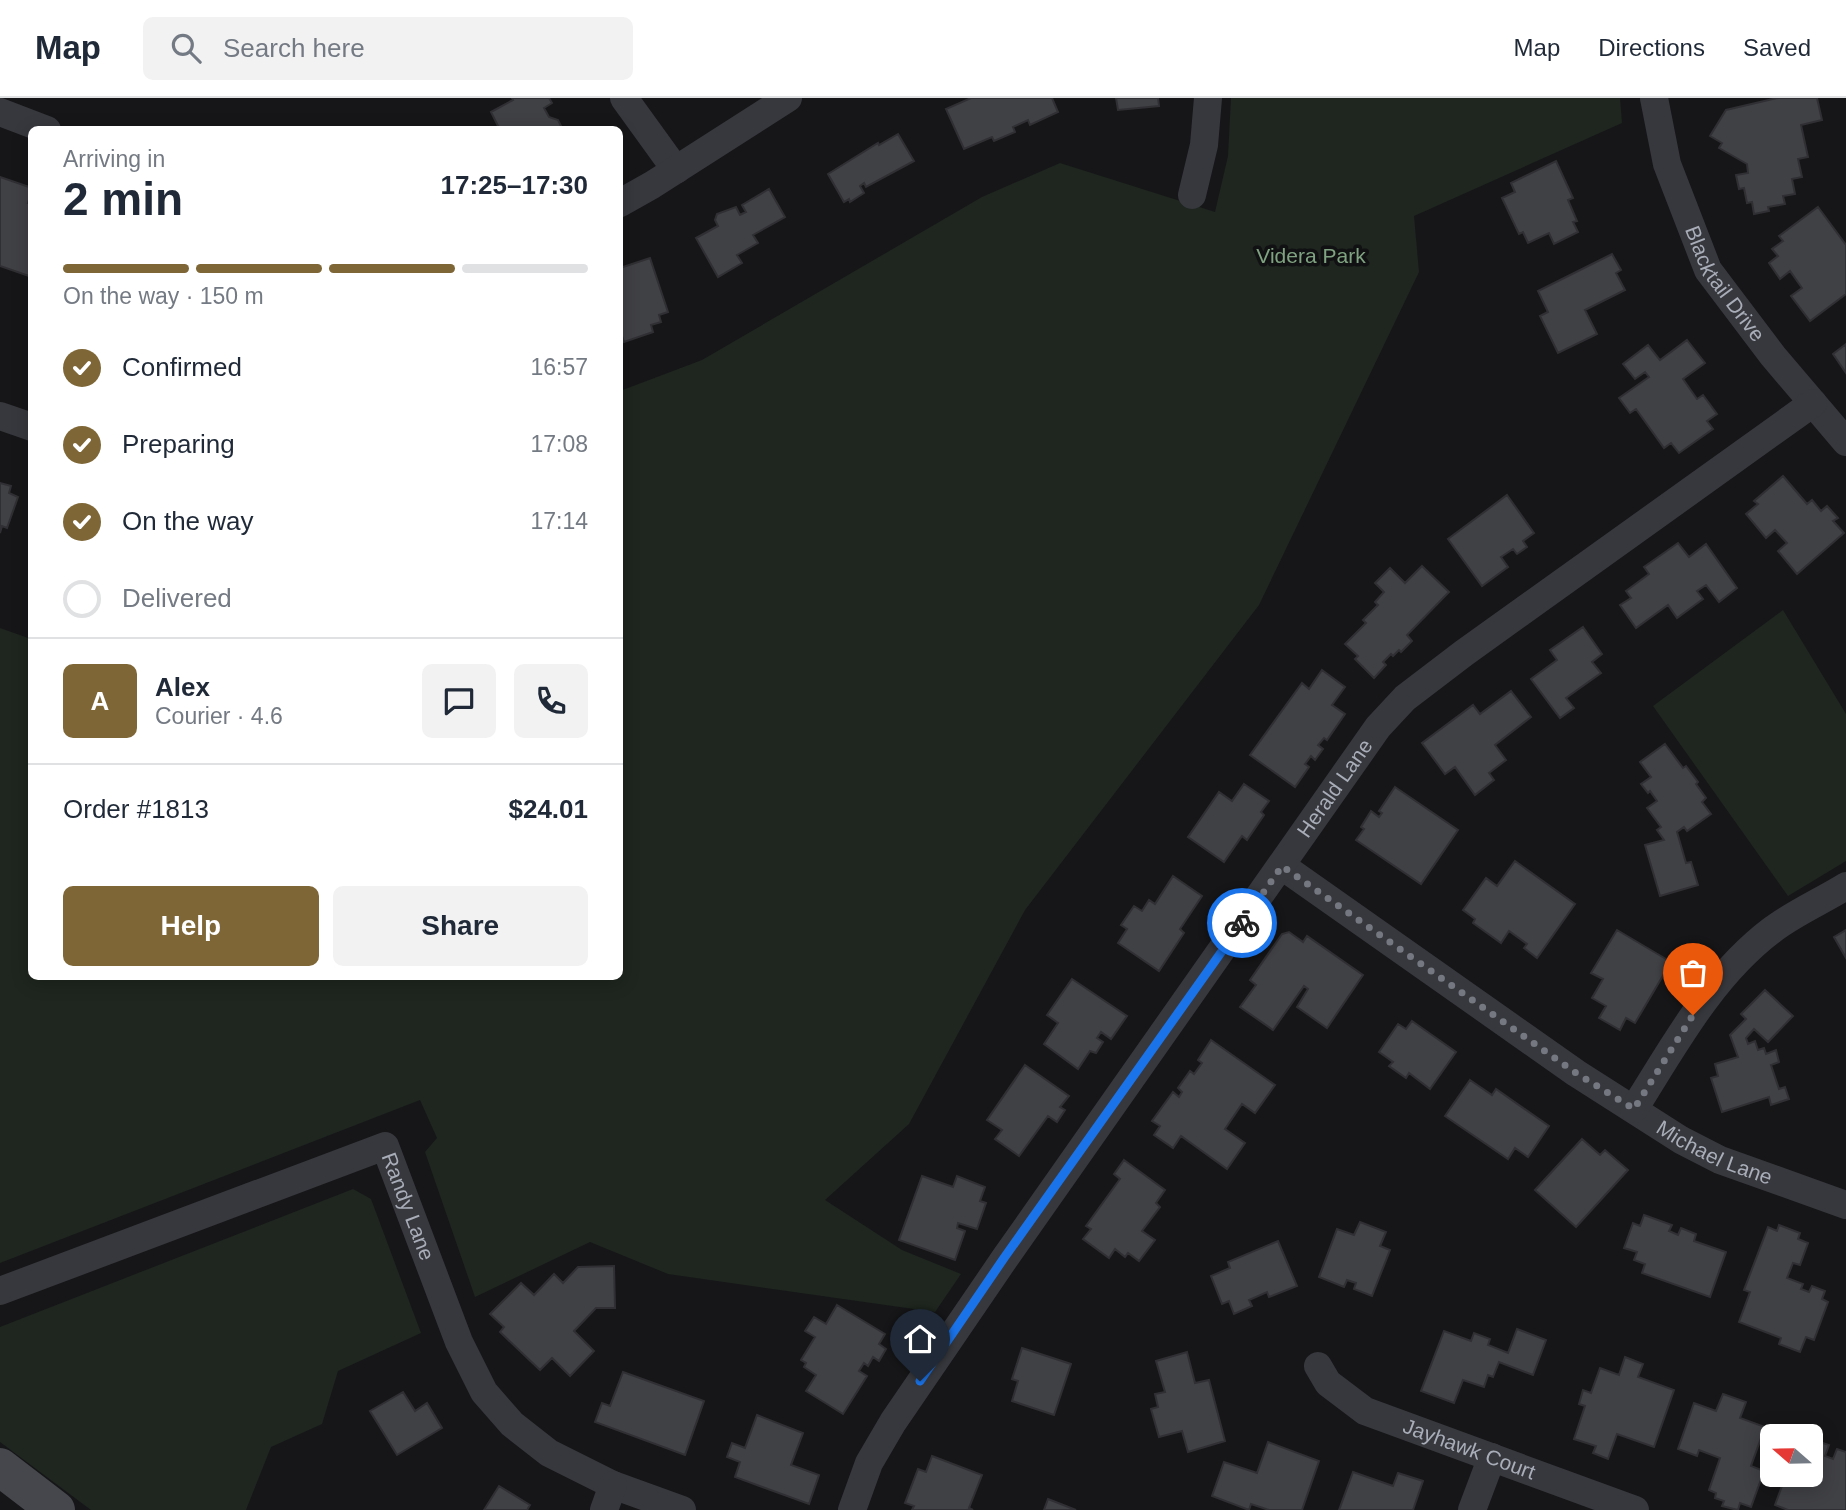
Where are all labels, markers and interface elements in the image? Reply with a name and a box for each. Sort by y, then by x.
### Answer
search box [143,17,633,80]
text: Map [35,29,101,66]
icon: search [167,29,205,67]
text: Search here [223,33,365,63]
text: Map [1514,34,1560,61]
text: Directions [1598,34,1705,61]
text: Saved [1743,34,1811,61]
text: Arriving in [63,146,165,172]
text: 17:25–17:30 [441,170,588,200]
text: 2 min [63,173,183,225]
street label: Blacktail Drive [1681,222,1770,346]
park label: Videra Park [1256,244,1366,267]
text: On the way · 150 m [63,283,264,309]
icon: check [63,349,101,387]
text: Confirmed [122,352,242,382]
text: 16:57 [530,354,588,380]
icon: check [63,426,101,464]
text: Preparing [122,429,235,459]
text: 17:08 [530,431,588,457]
icon: check [63,503,101,541]
text: On the way [122,506,254,536]
text: 17:14 [530,508,588,534]
text: Delivered [122,583,232,613]
button: chat [422,664,496,738]
button: phone [514,664,588,738]
text: Alex [155,672,210,702]
text: A [91,686,109,716]
text: Courier · 4.6 [155,703,283,729]
street label: Herald Lane [1292,735,1377,842]
text: Order #1813 [63,794,209,824]
text: $24.01 [508,794,588,824]
button: Help [63,886,319,966]
button: Share [333,886,588,966]
courier [1207,888,1277,958]
icon: bike [1223,904,1261,942]
pin [1663,943,1723,1015]
icon: bag [1674,954,1712,992]
street label: Michael Lane [1653,1116,1775,1189]
street label: Randy Lane [378,1149,439,1263]
pin [890,1309,950,1381]
icon: home [901,1320,939,1358]
street label: Jayhawk Court [1400,1414,1539,1483]
north arrow [1760,1424,1824,1488]
map controls [1760,1424,1823,1487]

